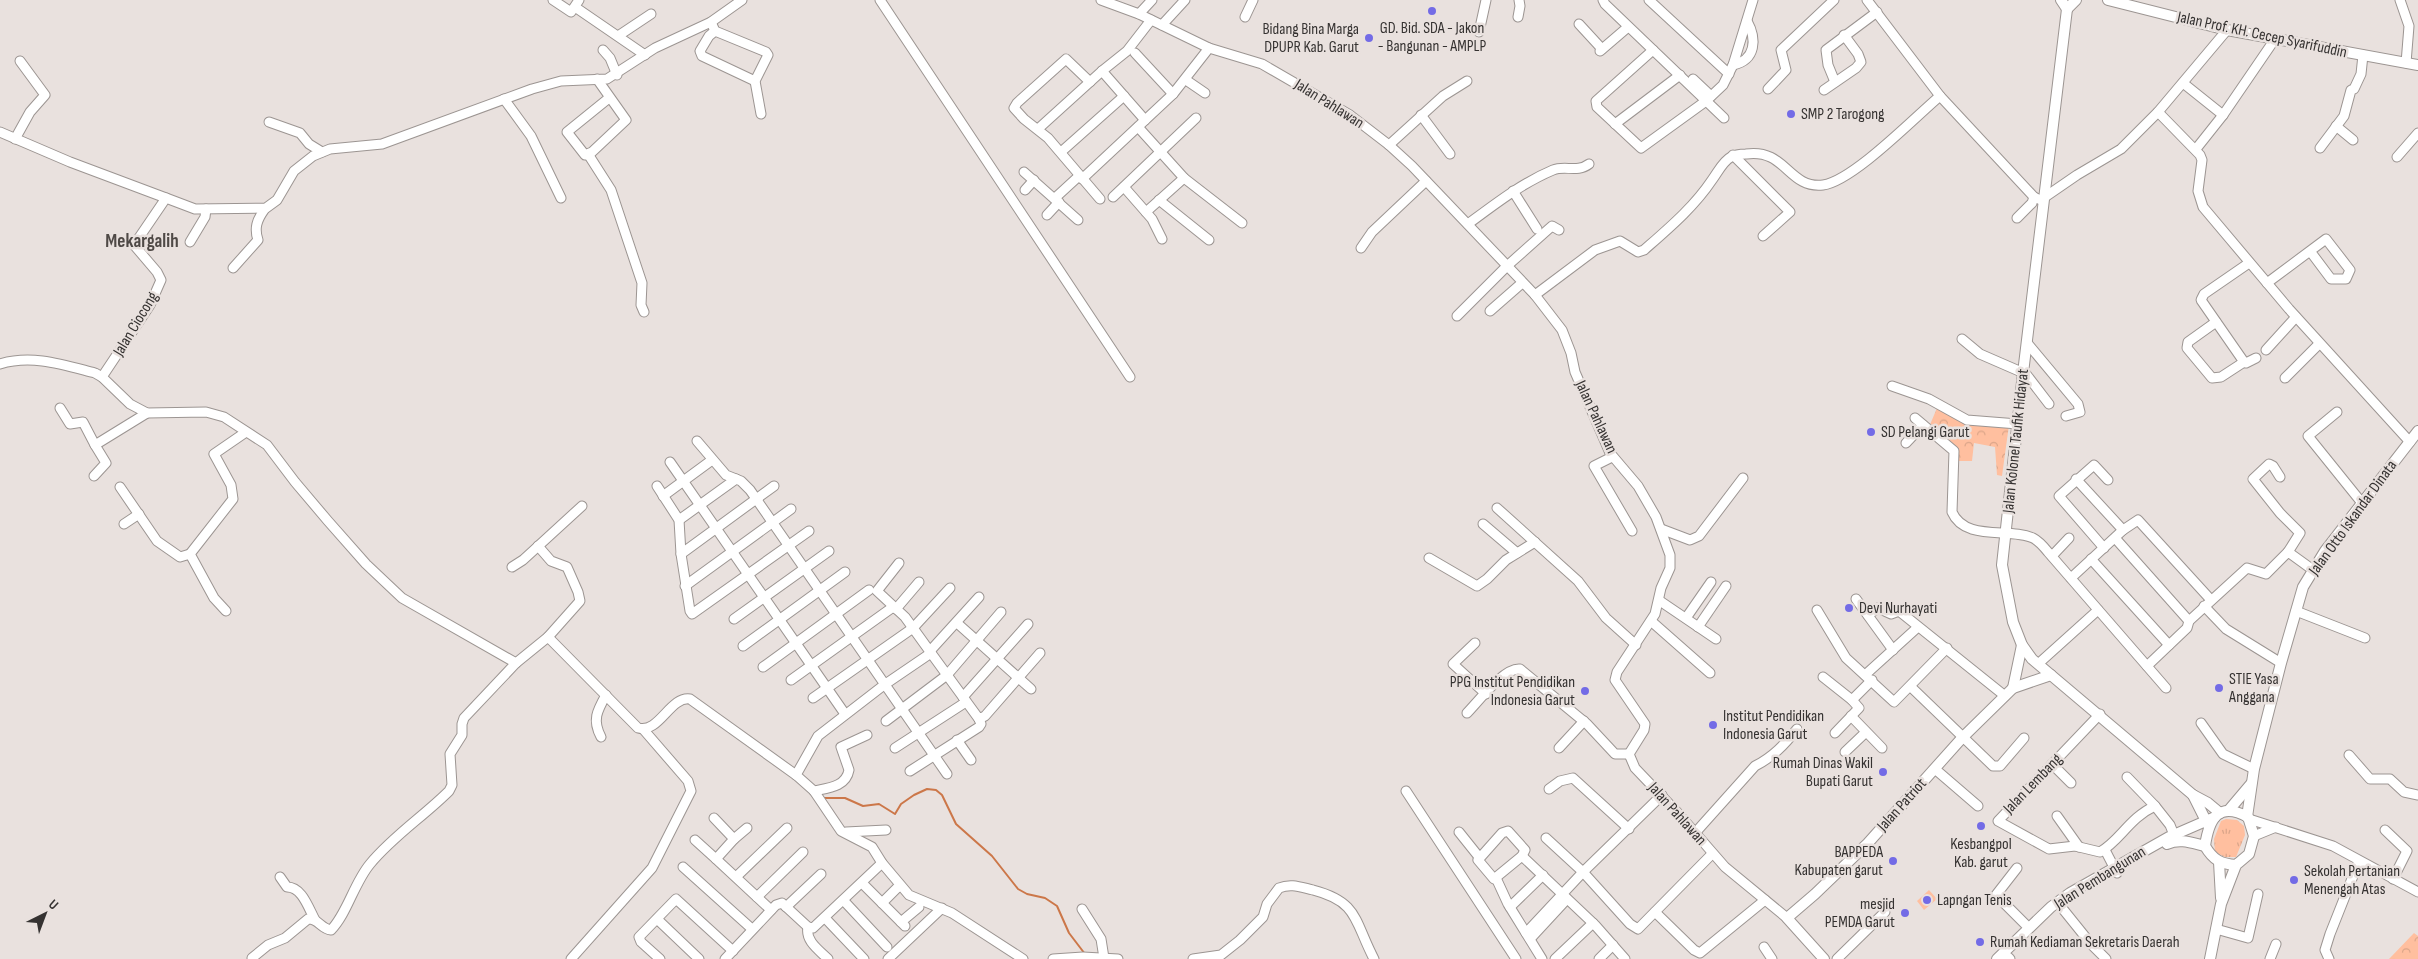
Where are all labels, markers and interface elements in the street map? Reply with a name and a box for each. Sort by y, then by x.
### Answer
marker: GD. Bid. SDA - Jakon - Bangunan - AMPLP [1426,5,1438,17]
street label: Jalan Prof. KH. Cecep Syarifuddin [2174,8,2349,62]
place label: GD. Bid. SDA - Jakon - Bangunan - AMPLP [1378,19,1486,56]
place label: Bidang Bina Marga DPUPR Kab. Garut [1262,20,1359,57]
marker: Bidang Bina Marga DPUPR Kab. Garut [1363,32,1375,44]
street label: Jalan Pahlawan [1290,75,1367,133]
place label: SMP 2 Tarogong [1801,105,1885,124]
marker: SMP 2 Tarogong [1785,108,1797,120]
district label: Mekargalih [105,230,179,253]
street label: Jalan Ciocong [109,288,163,360]
street label: Jalan Kolonel Taufik Hidayat [1999,368,2033,515]
street label: Jalan Pahlawan [1570,377,1621,457]
place label: SD Pelangi Garut [1881,423,1970,442]
marker: SD Pelangi Garut [1865,426,1877,438]
street label: Jalan Otto Iskandar Dinata [2304,457,2401,580]
place label: Devi Nurhayati [1859,599,1937,618]
marker: Devi Nurhayati [1843,602,1855,614]
place label: STIE Yasa Anggana [2228,670,2279,707]
place label: PPG Institut Pendidikan Indonesia Garut [1450,673,1575,710]
marker: STIE Yasa Anggana [2213,682,2225,694]
marker: PPG Institut Pendidikan Indonesia Garut [1579,685,1591,697]
place label: Institut Pendidikan Indonesia Garut [1723,707,1824,744]
marker: Institut Pendidikan Indonesia Garut [1707,719,1719,731]
street label: Jalan Lembang [1999,750,2066,819]
place label: Rumah Dinas Wakil Bupati Garut [1773,754,1873,791]
marker: Rumah Dinas Wakil Bupati Garut [1877,766,1889,778]
street label: Jalan Patriot [1873,775,1931,836]
street label: Jalan Pahlawan [1643,778,1710,849]
marker: Kesbangpol Kab. garut [1975,820,1987,832]
place label: Kesbangpol Kab. garut [1950,835,2012,872]
street label: Jalan Pembangunan [2050,842,2149,914]
place label: BAPPEDA Kabupaten garut [1795,843,1883,880]
marker: BAPPEDA Kabupaten garut [1887,855,1899,867]
place label: Sekolah Pertanian Menengah Atas [2304,862,2400,899]
marker: Sekolah Pertanian Menengah Atas [2288,874,2300,886]
north arrow [20,889,70,939]
place label: Lapngan Tenis [1937,891,2012,910]
marker: Lapngan Tenis [1921,894,1933,906]
place label: mesjid PEMDA Garut [1825,895,1895,932]
text: U [45,896,62,913]
marker: mesjid PEMDA Garut [1899,907,1911,919]
place label: Rumah Kediaman Sekretaris Daerah [1990,933,2180,952]
marker: Rumah Kediaman Sekretaris Daerah [1974,936,1986,948]

